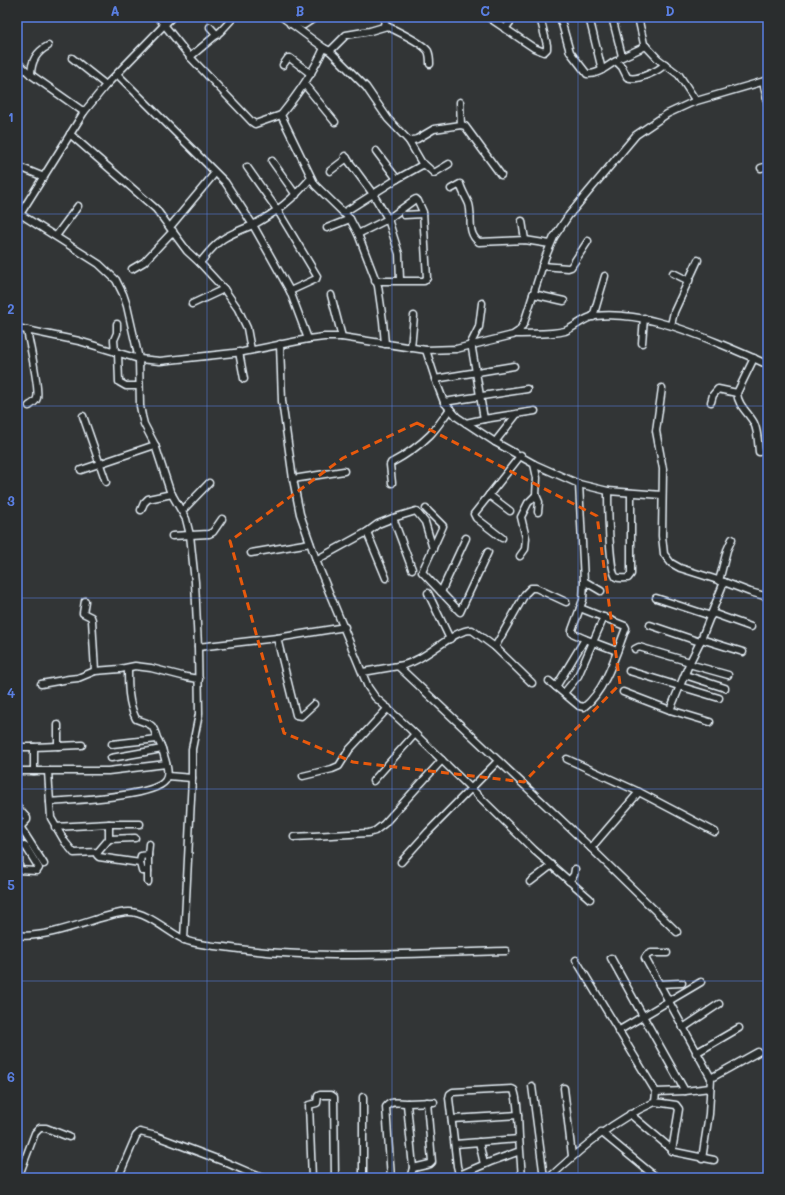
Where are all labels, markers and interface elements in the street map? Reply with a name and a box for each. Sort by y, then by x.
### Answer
text: A [110,2,120,19]
text: B [296,2,305,19]
text: C [480,2,490,19]
text: D [665,2,675,19]
text: 1 [8,108,14,125]
text: 2 [7,300,15,317]
text: 3 [7,492,15,509]
text: 4 [7,684,15,701]
text: 5 [7,876,15,893]
text: 6 [7,1068,15,1085]

